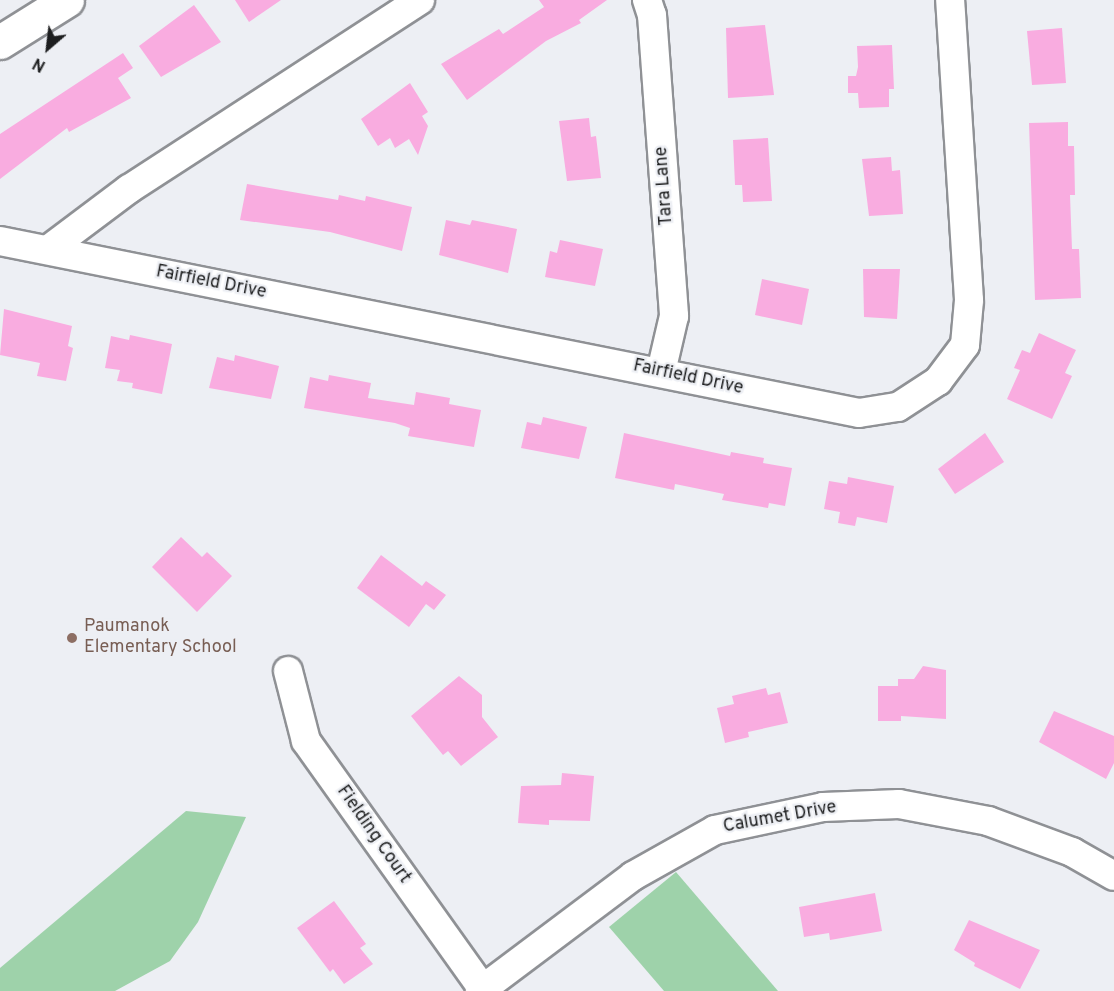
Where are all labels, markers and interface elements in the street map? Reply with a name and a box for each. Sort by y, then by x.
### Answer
north arrow [18,18,78,78]
text: N [30,52,49,75]
street label: Tara Lane [651,146,679,226]
street label: Fairfield Drive [154,262,268,304]
street label: Fairfield Drive [631,356,745,400]
place label: Paumanok Elementary School [84,617,237,660]
marker: Paumanok Elementary School [65,631,79,645]
street label: Fielding Court [331,782,415,888]
street label: Calumet Drive [722,797,838,839]

